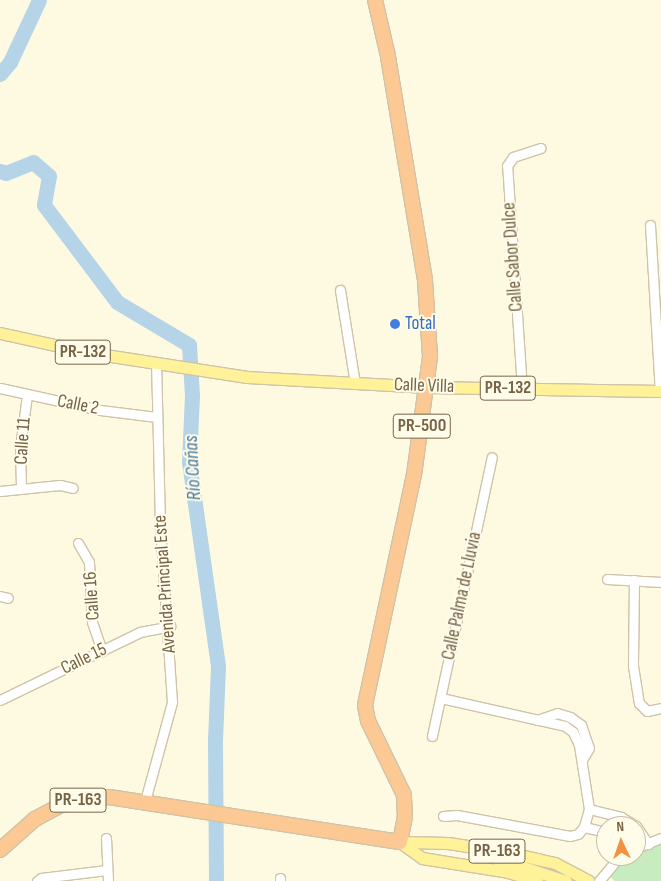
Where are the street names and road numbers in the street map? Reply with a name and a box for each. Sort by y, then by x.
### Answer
street label: Calle Sabor Dulce [498,202,528,312]
road number: PR-132 [54,337,112,368]
road number: PR-132 [479,372,537,403]
street label: Calle Villa [393,374,455,398]
street label: Calle 2 [55,390,101,420]
road number: PR-500 [392,411,452,442]
street label: Calle 11 [10,417,36,465]
street label: Avenida Principal Este [149,514,181,654]
street label: Calle Palma de Lluvia [437,530,487,662]
street label: Calle 16 [79,571,105,621]
street label: Calle 15 [57,638,111,680]
road number: PR-163 [49,784,107,816]
road number: PR-163 [468,836,526,866]

